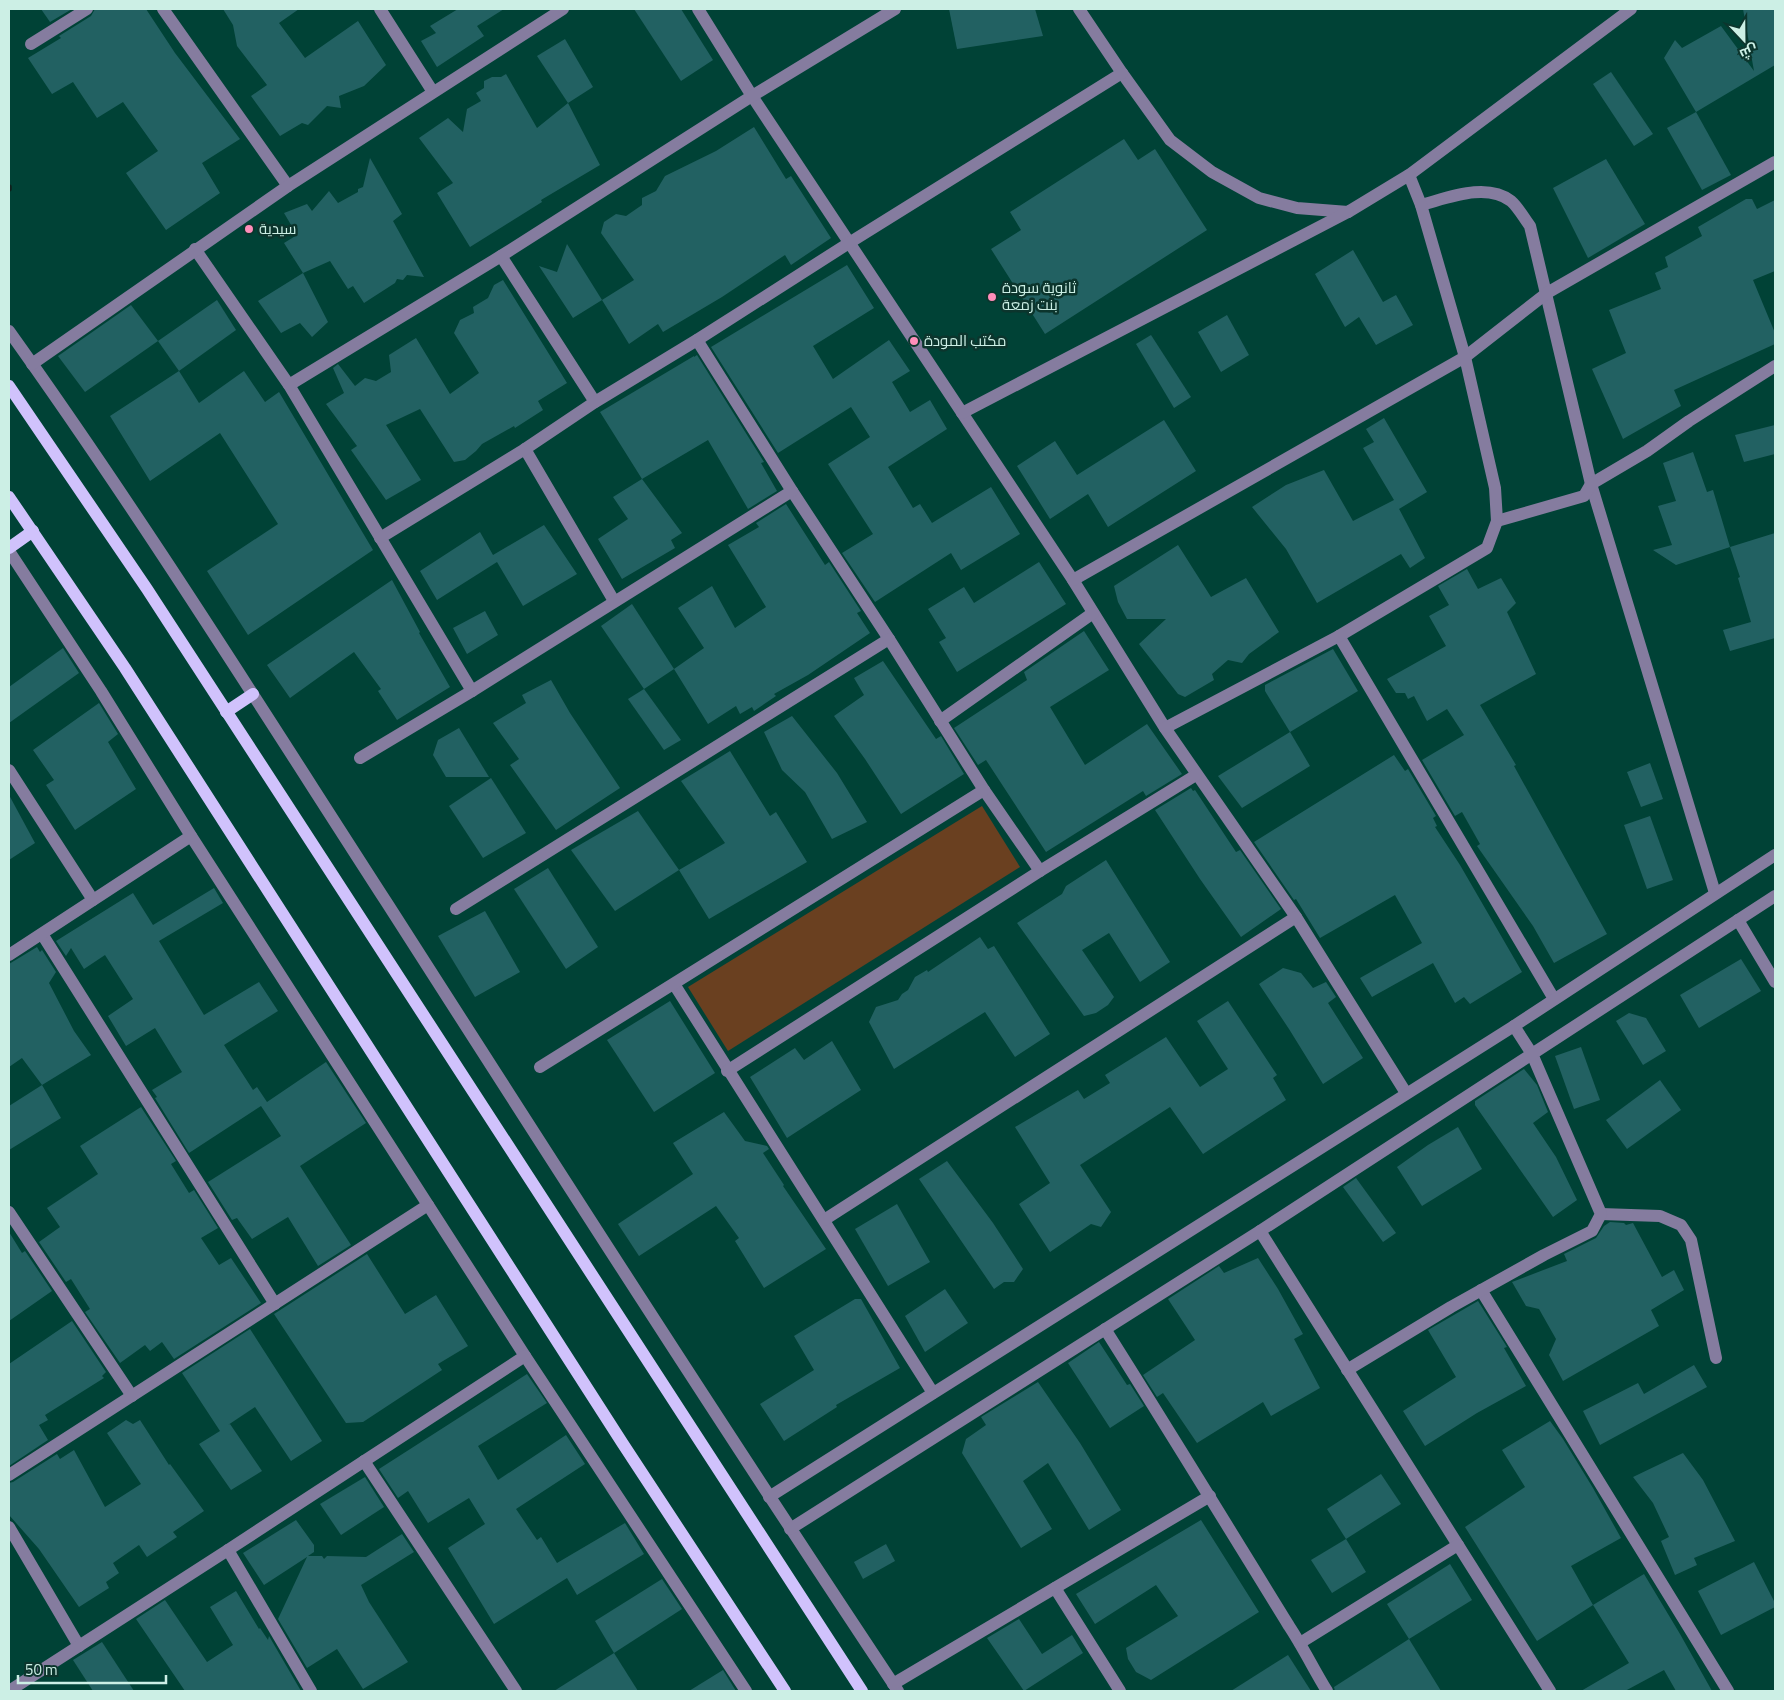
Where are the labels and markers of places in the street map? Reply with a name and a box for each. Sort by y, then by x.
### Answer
place label: سيدية [259,217,297,240]
marker: سيدية [243,223,255,235]
place label: ثانوية سودة بنت زمعة [1002,276,1076,316]
marker: ثانوية سودة بنت زمعة [986,291,998,303]
place label: مكتب المودة [924,329,1006,352]
marker: مكتب المودة [908,335,920,347]

